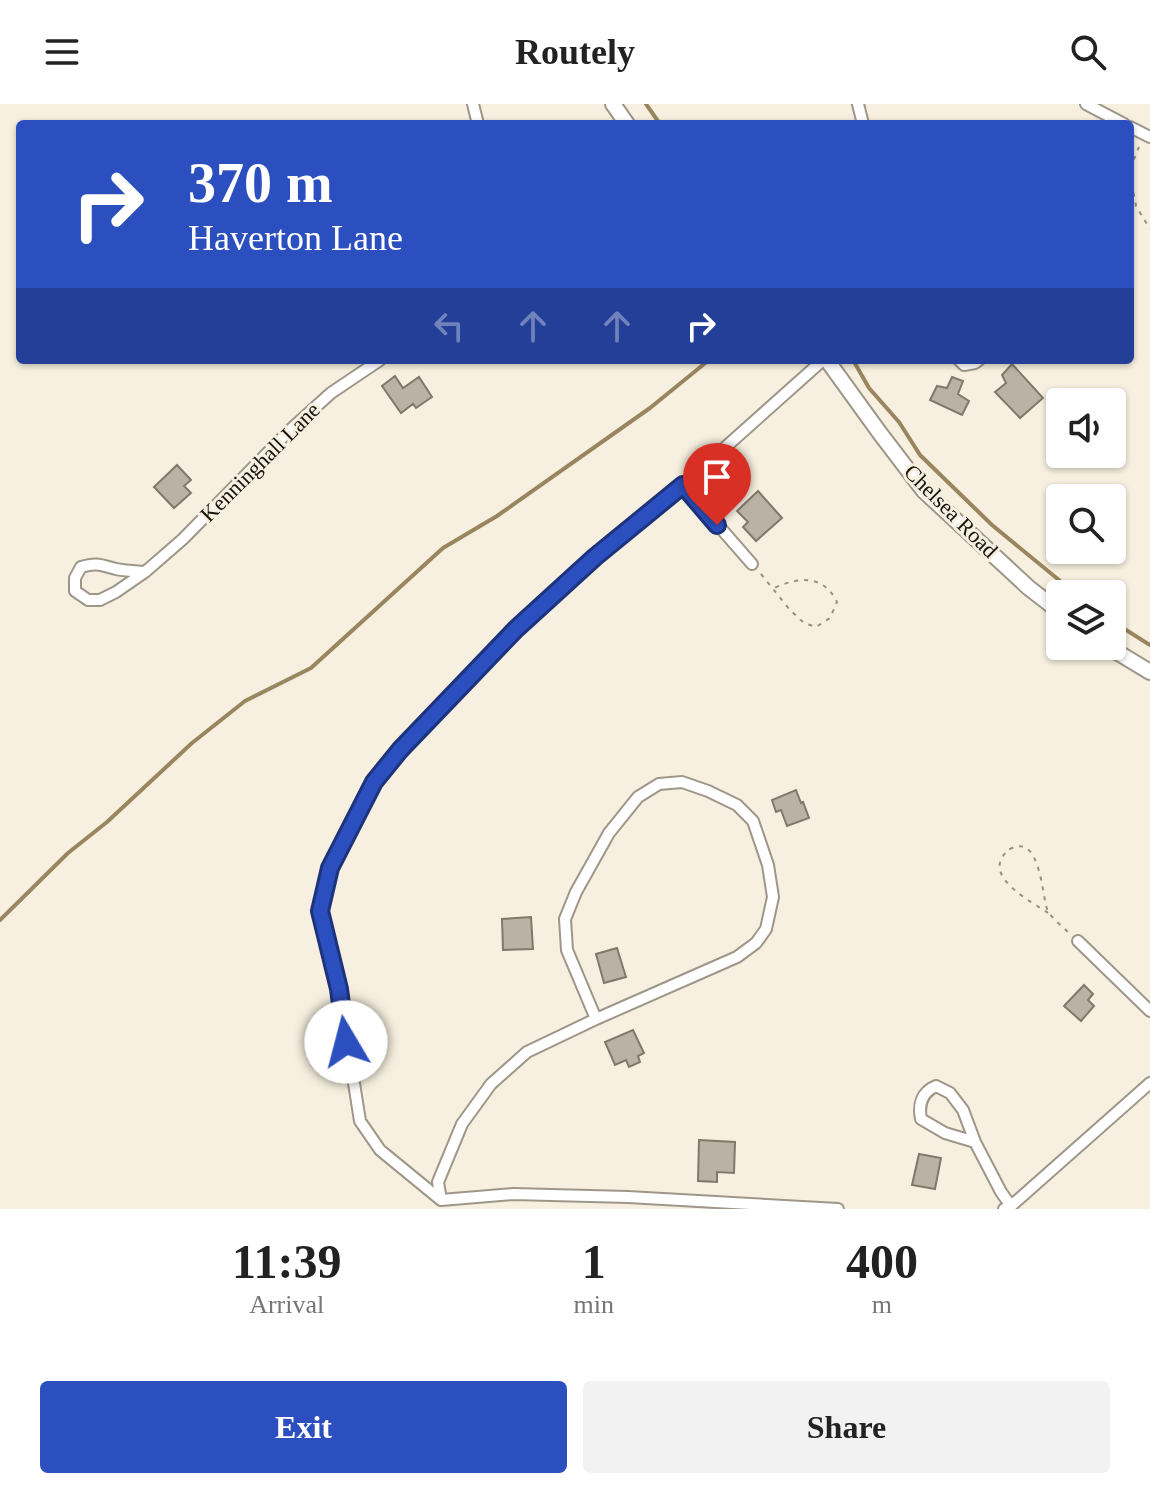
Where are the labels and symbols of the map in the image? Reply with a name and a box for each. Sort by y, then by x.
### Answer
street label: Kenninghall Lane [195,397,325,527]
pin [683,443,751,525]
street label: Chelsea Road [899,459,1003,563]
position arrow [304,1000,388,1084]

